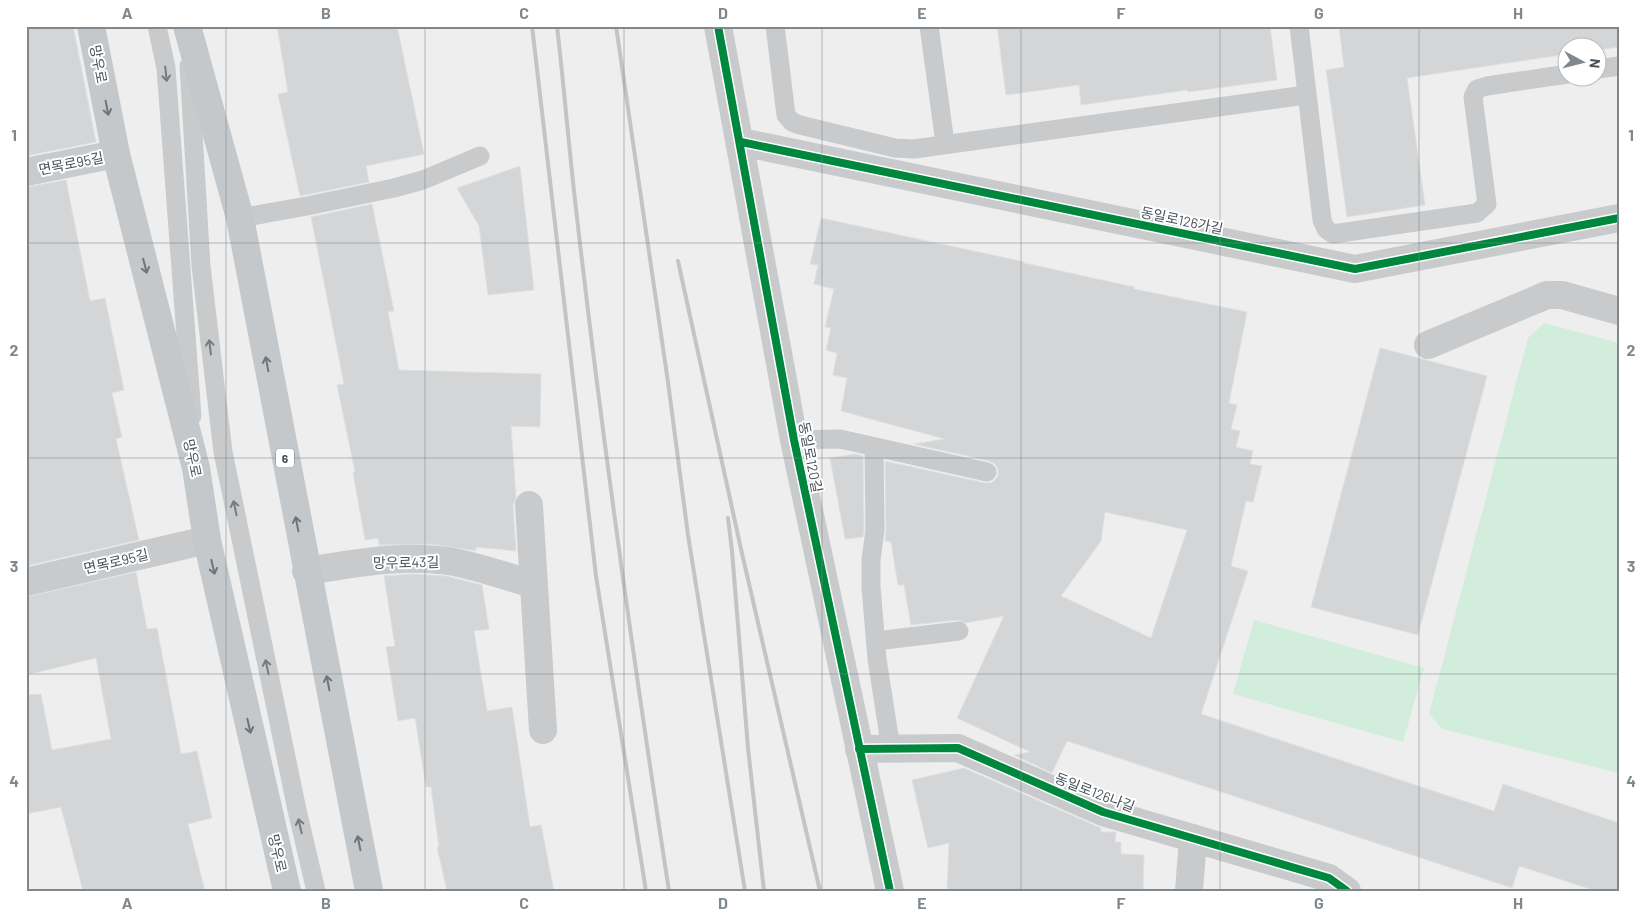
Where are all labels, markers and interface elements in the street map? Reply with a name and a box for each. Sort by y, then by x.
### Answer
text: A [122,3,133,22]
text: B [321,3,331,22]
text: C [519,3,529,22]
text: D [718,3,728,22]
text: E [917,3,927,22]
text: F [1117,3,1126,22]
text: G [1314,3,1324,22]
text: H [1513,3,1523,22]
north arrow [1558,38,1608,88]
street label: 망우로 [87,43,111,85]
text: N [1586,58,1604,69]
one-way arrow [161,66,171,82]
one-way arrow [103,100,113,116]
text: 1 [11,125,17,144]
text: 1 [1628,125,1634,144]
street label: 면목로95길 [37,148,105,178]
street label: 동일로126가길 [1139,203,1225,237]
one-way arrow [141,258,150,274]
text: 2 [10,340,19,359]
one-way arrow [205,340,215,356]
text: 2 [1627,340,1636,359]
one-way arrow [262,357,271,373]
street label: 동일로120길 [796,420,826,494]
street label: 망우로 [181,437,205,479]
road number: 6 [276,448,294,468]
one-way arrow [229,500,239,516]
one-way arrow [292,516,302,532]
street label: 면목로95길 [82,545,150,577]
street label: 망우로43길 [373,553,439,571]
text: 3 [10,556,18,575]
text: 3 [1627,556,1635,575]
one-way arrow [209,559,218,575]
one-way arrow [262,660,271,676]
one-way arrow [323,676,333,692]
one-way arrow [245,717,254,733]
street label: 동일로126나길 [1053,769,1137,815]
text: 4 [9,771,19,790]
text: 4 [1626,771,1636,790]
one-way arrow [295,819,304,835]
street label: 망우로 [265,832,291,874]
one-way arrow [354,835,364,851]
text: A [122,893,133,912]
text: B [321,893,331,912]
text: C [519,893,529,912]
text: D [718,893,728,912]
text: E [917,893,927,912]
text: F [1117,893,1126,912]
text: G [1314,893,1324,912]
text: H [1513,893,1523,912]

